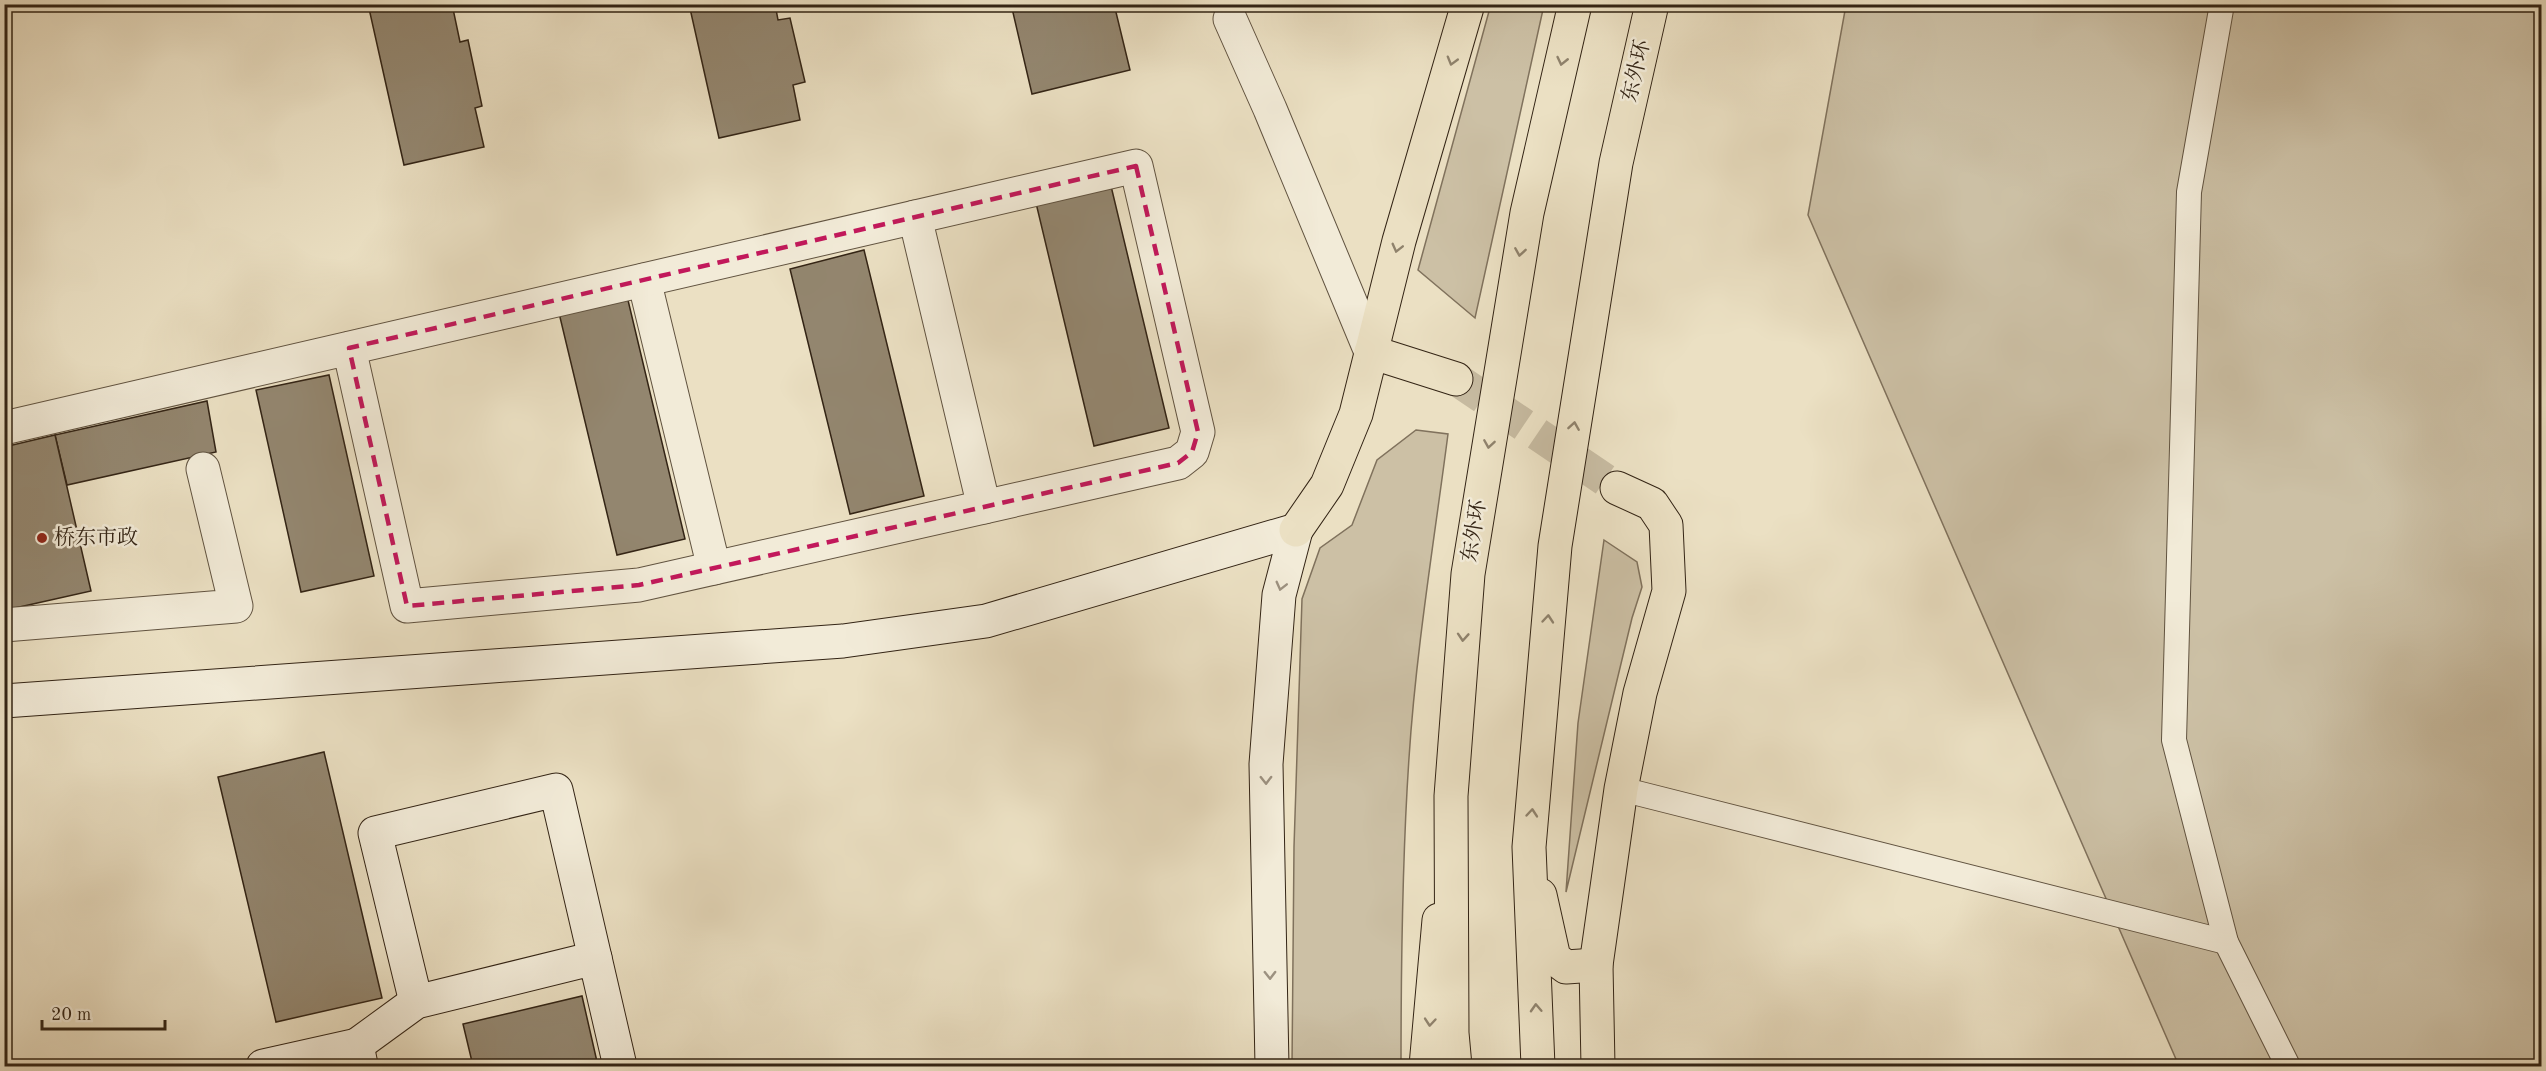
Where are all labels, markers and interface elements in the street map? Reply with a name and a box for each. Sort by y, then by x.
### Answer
street label: 东外环 [1618,37,1654,104]
one-way arrow [1447,55,1459,66]
one-way arrow [1556,56,1569,66]
one-way arrow [1392,243,1405,253]
one-way arrow [1515,247,1527,257]
one-way arrow [1567,421,1579,430]
one-way arrow [1483,439,1496,449]
street label: 东外环 [1458,498,1490,564]
place label: 桥东市政 [54,526,138,549]
marker: 桥东市政 [35,531,49,545]
one-way arrow [1276,581,1289,591]
one-way arrow [1542,615,1555,624]
one-way arrow [1457,633,1470,642]
one-way arrow [1260,776,1273,785]
one-way arrow [1525,809,1538,818]
one-way arrow [1264,971,1276,980]
scale bar [42,993,165,1031]
one-way arrow [1529,1004,1542,1013]
text: 20 m [51,1006,91,1024]
one-way arrow [1424,1017,1437,1026]

